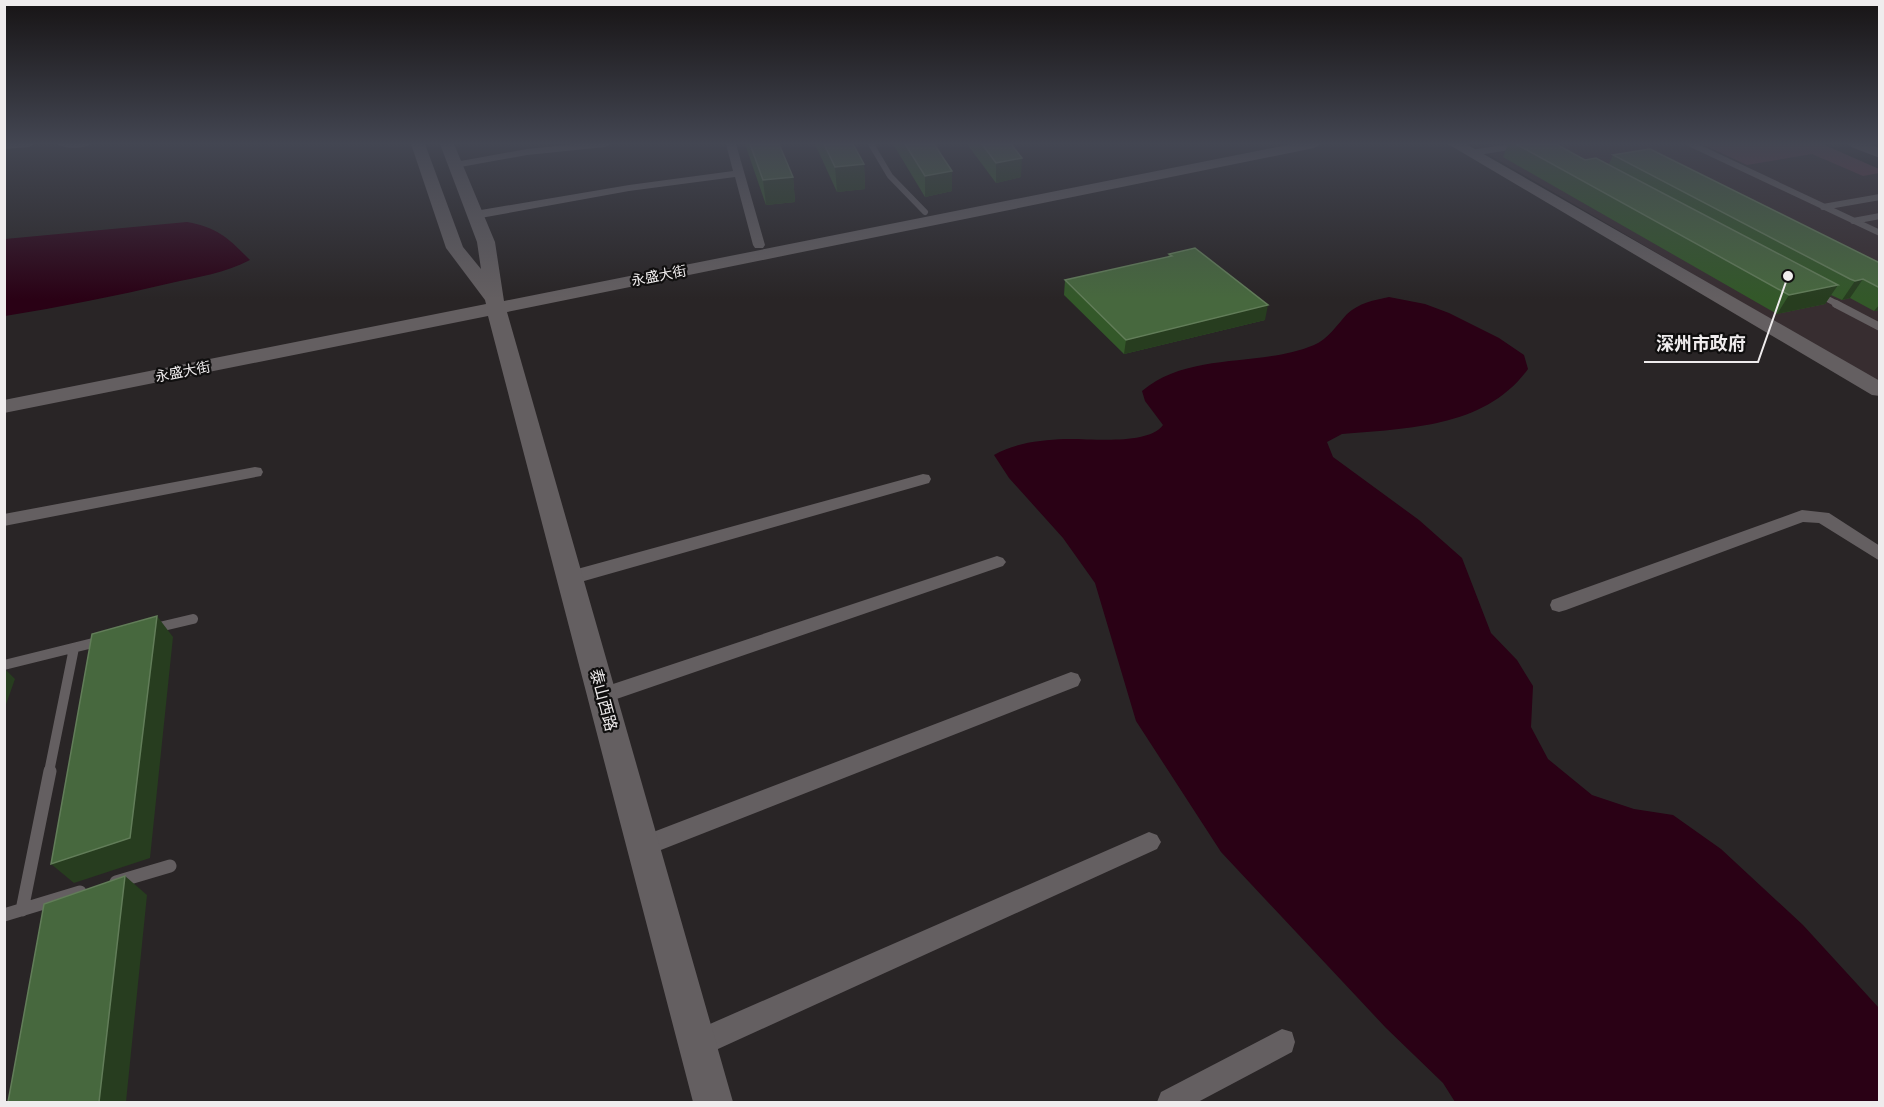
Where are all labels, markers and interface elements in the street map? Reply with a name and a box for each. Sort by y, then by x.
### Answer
street label: 永盛大街 [630,262,688,290]
callout: 深州市政府 [1644,326,1758,362]
text: 深州市政府 [1656,333,1746,355]
street label: 永盛大街 [154,358,212,386]
street label: 泰山西路 [585,666,621,734]

